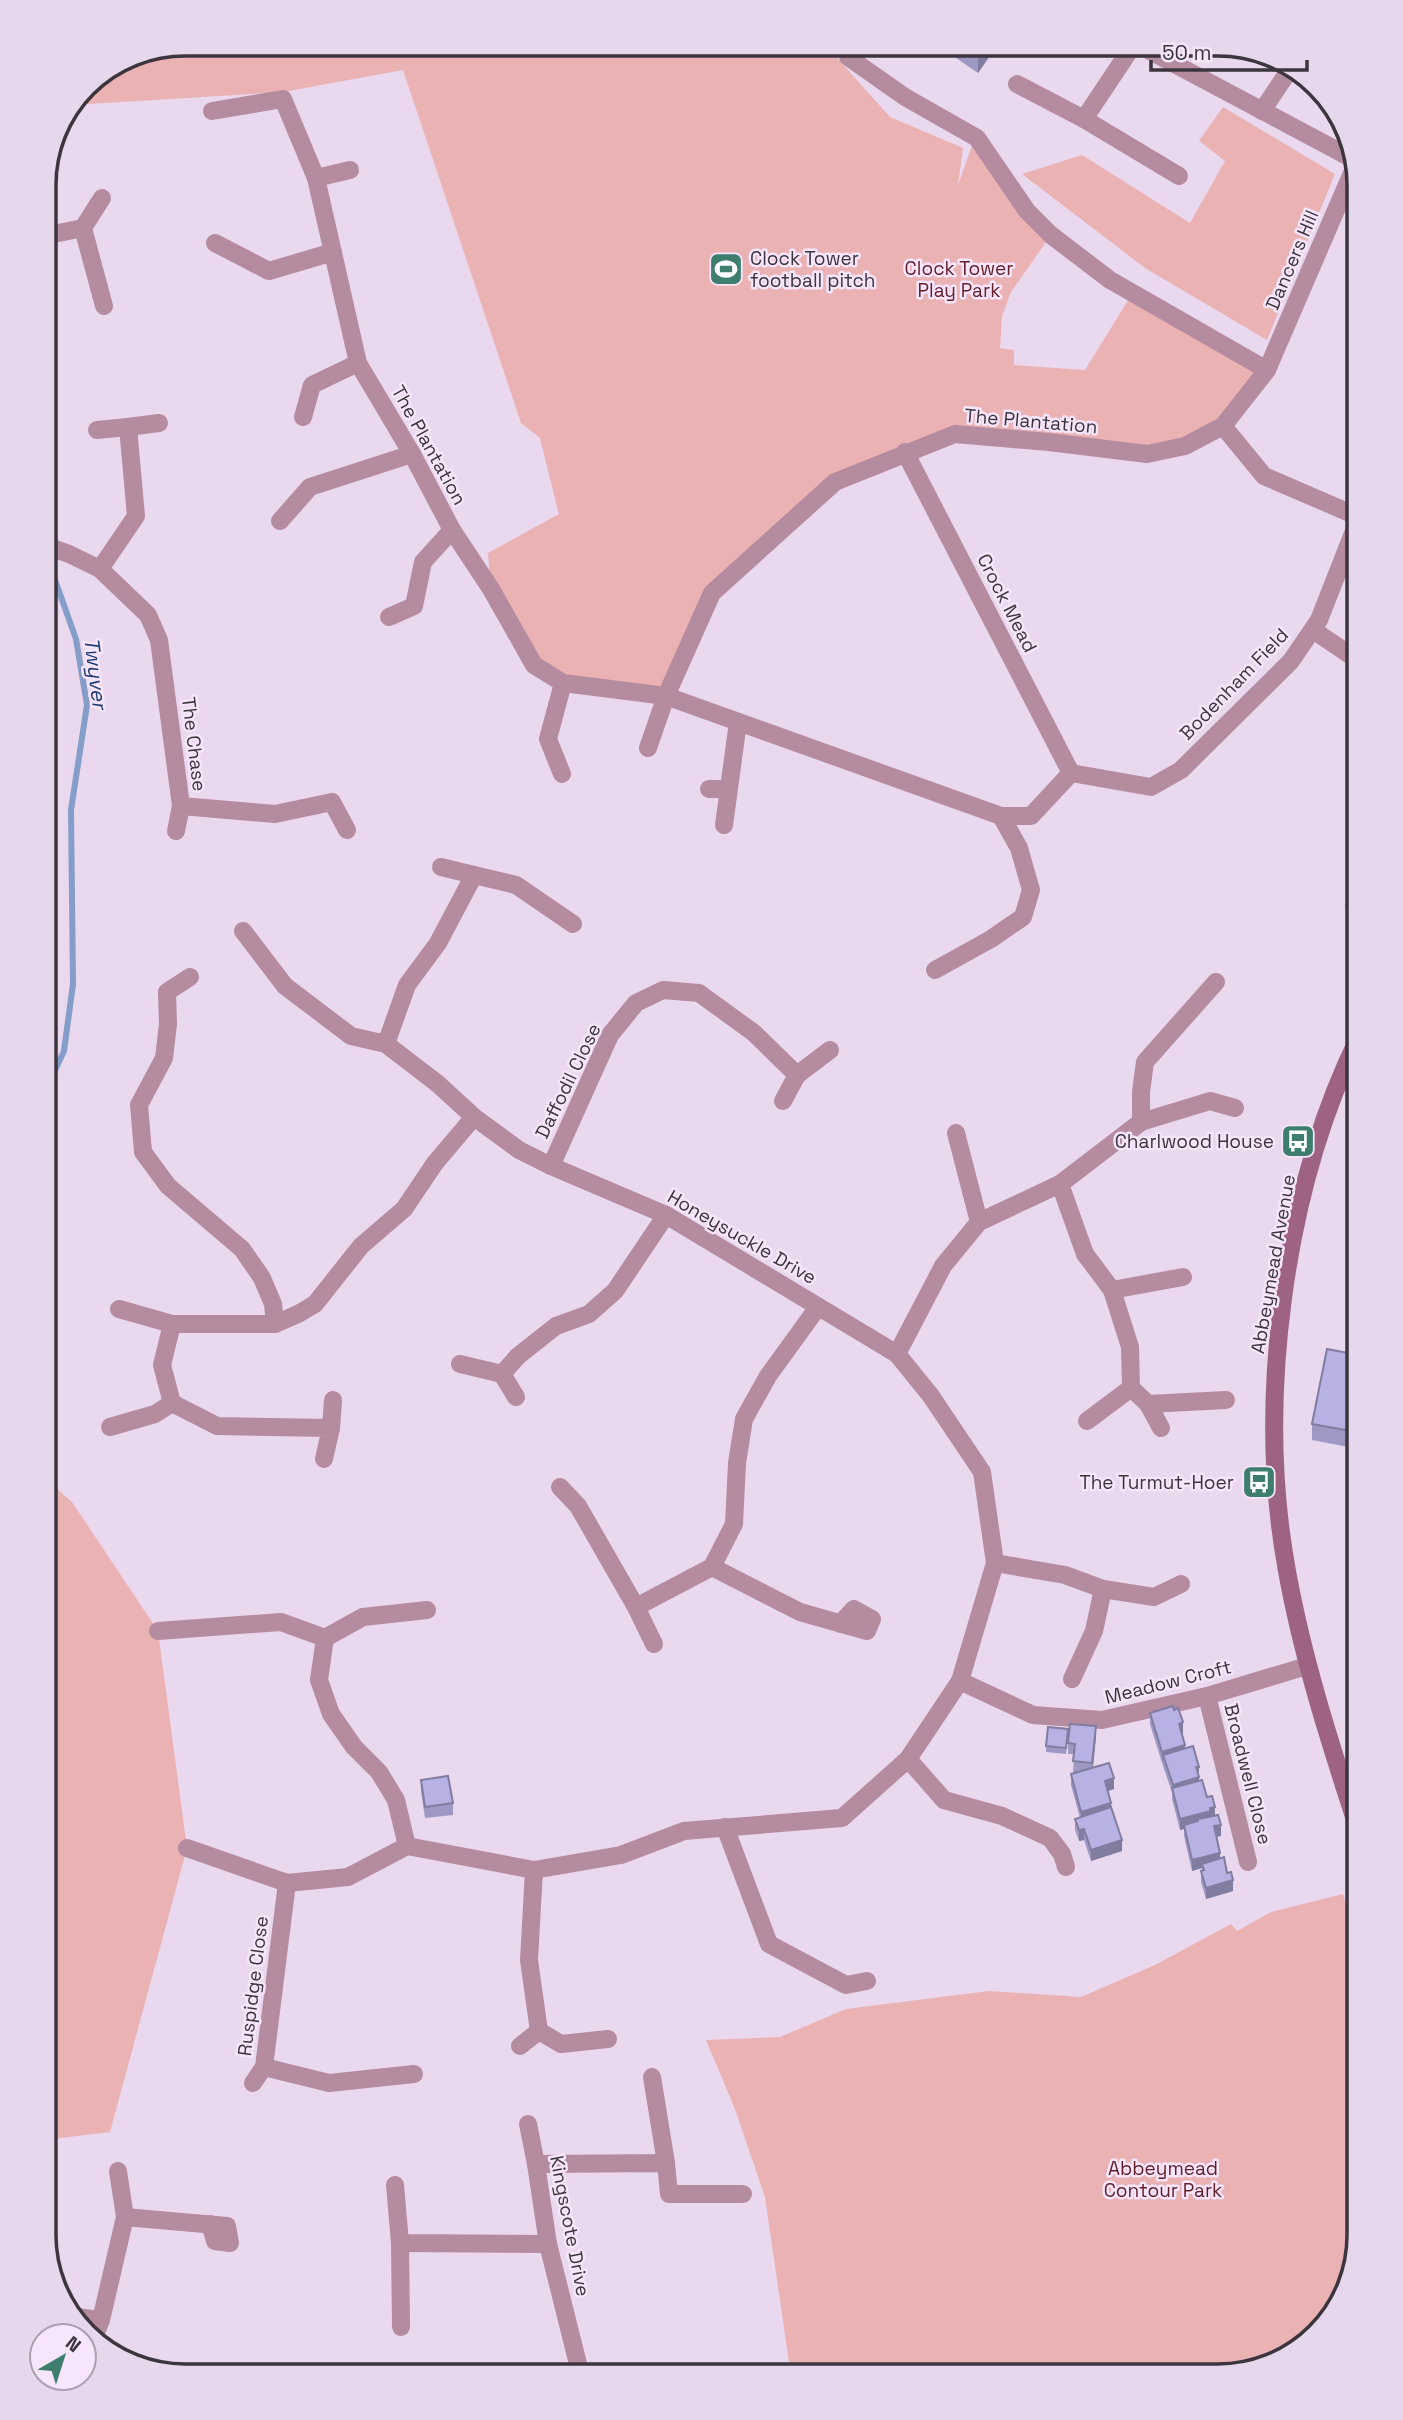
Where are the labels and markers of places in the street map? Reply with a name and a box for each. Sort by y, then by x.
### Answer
place label: Clock Tower football pitch [750,246,875,293]
sports icon: Clock Tower football pitch [707,250,745,288]
bus stop icon: Charlwood House [1279,1122,1317,1160]
place label: Charlwood House [1115,1129,1274,1154]
bus stop icon: The Turmut-Hoer [1240,1463,1278,1501]
place label: The Turmut-Hoer [1080,1470,1234,1495]

